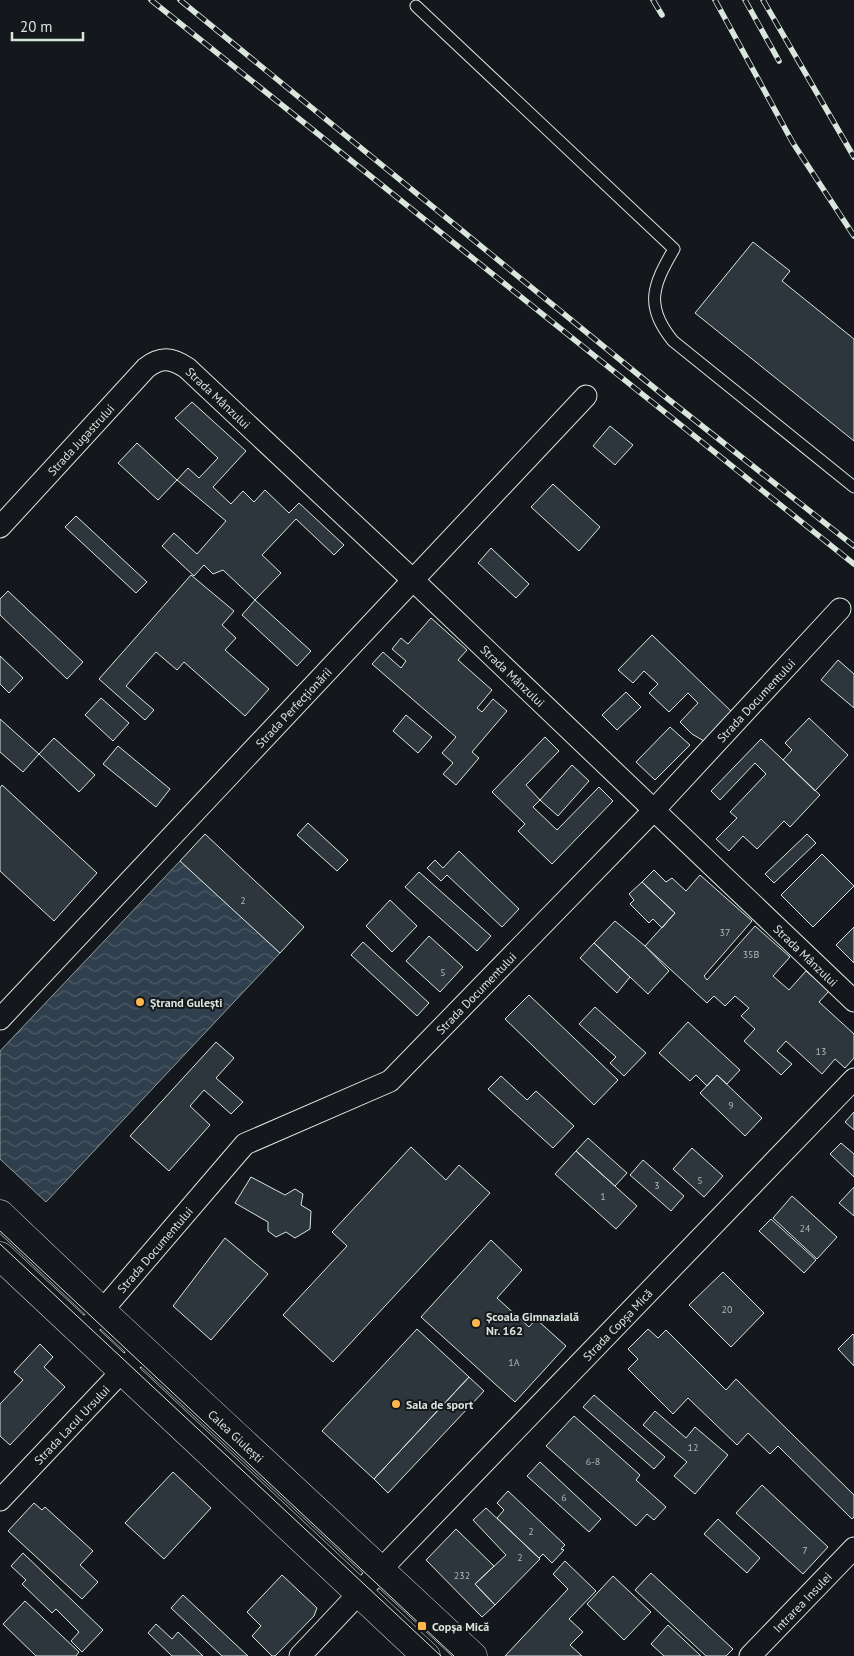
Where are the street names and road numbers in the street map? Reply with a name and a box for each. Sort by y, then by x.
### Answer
street label: Strada Mânzului [183,364,254,432]
street label: Strada Jugastrului [44,401,117,478]
street label: Strada Mânzului [478,641,548,710]
street label: Strada Documentului [713,655,798,745]
street label: Strada Perfecționării [252,664,335,750]
street label: Strada Mânzului [771,921,841,989]
street label: Strada Documentului [433,949,519,1037]
street label: Strada Documentului [114,1203,196,1296]
street label: Strada Copșa Mică [579,1285,655,1363]
street label: Strada Lacul Ursului [31,1382,112,1467]
street label: Calea Giulești [205,1406,267,1465]
street label: Intrarea Insulei [770,1569,834,1635]

